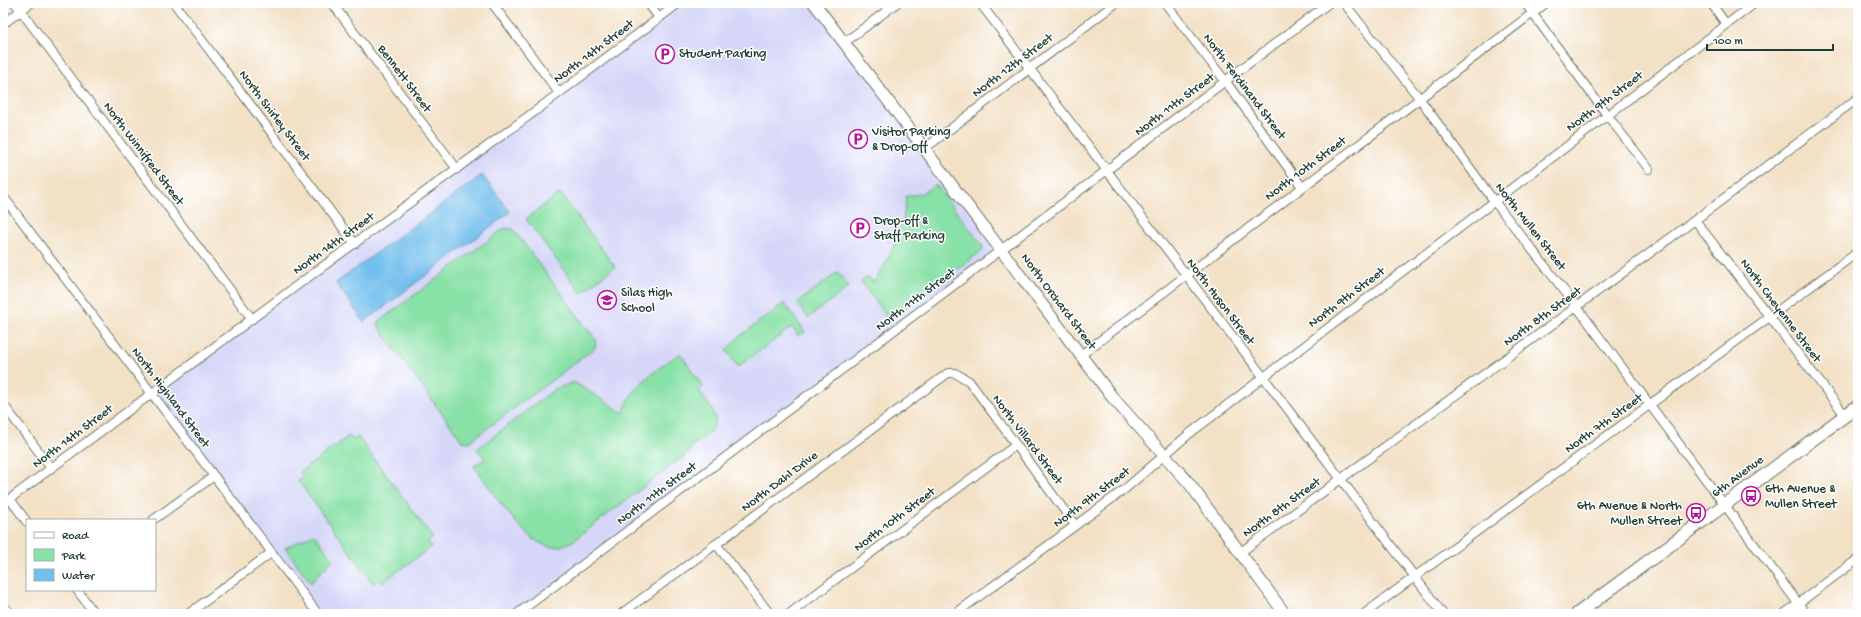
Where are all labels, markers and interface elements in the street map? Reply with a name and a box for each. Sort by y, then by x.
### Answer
street label: North 14th Street [551,16,638,87]
scale bar [1707,26,1833,52]
street label: North 12th Street [970,30,1058,101]
street label: North Ferdinand Street [1199,31,1290,144]
text: 100 m [1712,35,1743,49]
street label: Bennett Street [373,41,435,117]
parking icon: Student Parking [654,43,676,65]
place label: Student Parking [679,47,767,62]
street label: North 9th Street [1564,67,1648,136]
street label: North Shirley Street [235,68,314,166]
street label: North 11th Street [1132,69,1219,140]
street label: North Winnifred Street [99,100,188,210]
place label: Visitor Parking & Drop-Off [871,125,951,155]
parking icon: Visitor Parking & Drop-Off [847,128,869,150]
street label: North 10th Street [1262,133,1351,204]
street label: North Mullen Street [1491,180,1570,275]
street label: North 14th Street [290,209,379,278]
place label: Drop-off & Staff Parking [873,214,945,244]
parking icon: Drop-off & Staff Parking [849,217,871,239]
street label: North Orchard Street [1017,251,1100,354]
street label: North Huson Street [1183,256,1258,349]
street label: North Cheyenne Street [1736,256,1825,367]
street label: North 9th Street [1306,263,1390,332]
street label: North 11th Street [873,264,960,335]
street label: North 8th Street [1501,283,1586,350]
place label: Silas High School [621,286,672,316]
school or university icon: Silas High School [596,289,618,311]
street label: North Highland Street [127,345,214,452]
street label: North 7th Street [1562,390,1647,457]
street label: North Villard Street [988,392,1067,489]
street label: North 14th Street [30,401,117,472]
street label: North Dahl Drive [739,448,822,516]
street label: 6th Avenue [1709,452,1767,501]
street label: North 11th Street [614,458,701,529]
street label: North 9th Street [1051,463,1135,532]
street label: North 8th Street [1240,474,1325,541]
place label: 6th Avenue & Mullen Street [1765,482,1838,512]
street label: North 10th Street [851,484,940,555]
bus stop icon: 6th Avenue & Mullen Street [1740,485,1762,507]
place label: 6th Avenue & North Mullen Street [1577,499,1684,529]
bus stop icon: 6th Avenue & North Mullen Street [1685,502,1707,524]
legend [26,519,156,591]
text: Road [62,530,89,544]
text: Park [61,550,87,564]
text: Water [62,570,96,584]

